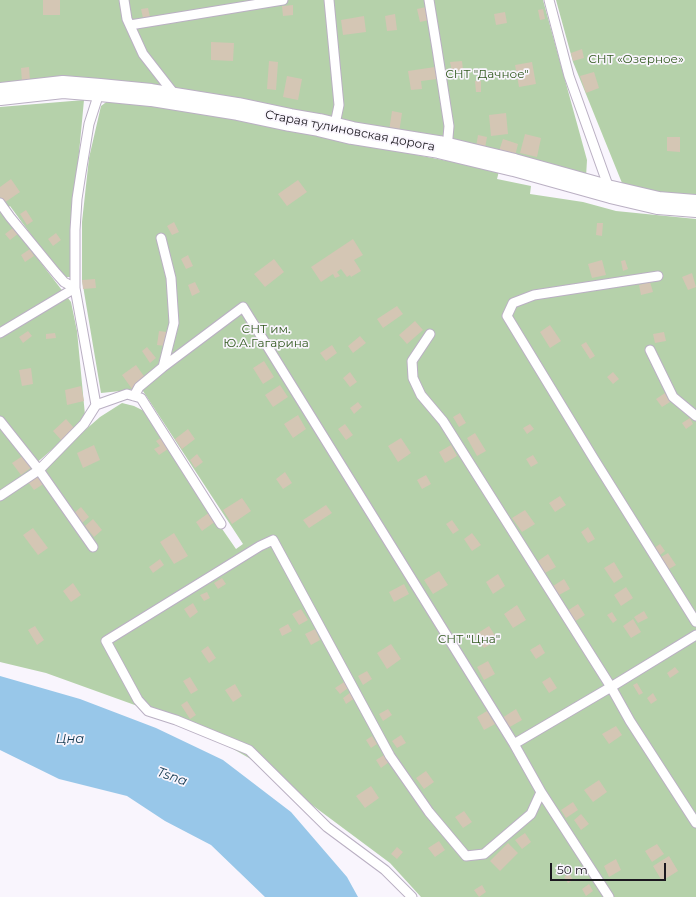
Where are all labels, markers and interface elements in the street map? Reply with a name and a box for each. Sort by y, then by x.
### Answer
park label: СНТ «Озерное» [588,52,684,66]
park label: СНТ "Дачное" [445,67,529,81]
street label: Старая тулиновская дорога [264,107,436,155]
park label: СНТ им. Ю.А.Гагарина [223,322,309,350]
park label: СНТ "Цна" [438,632,500,646]
water label: Цна [56,731,84,747]
water label: Tsna [155,764,189,790]
scale bar [552,855,668,881]
text: 50 m [557,862,588,877]

